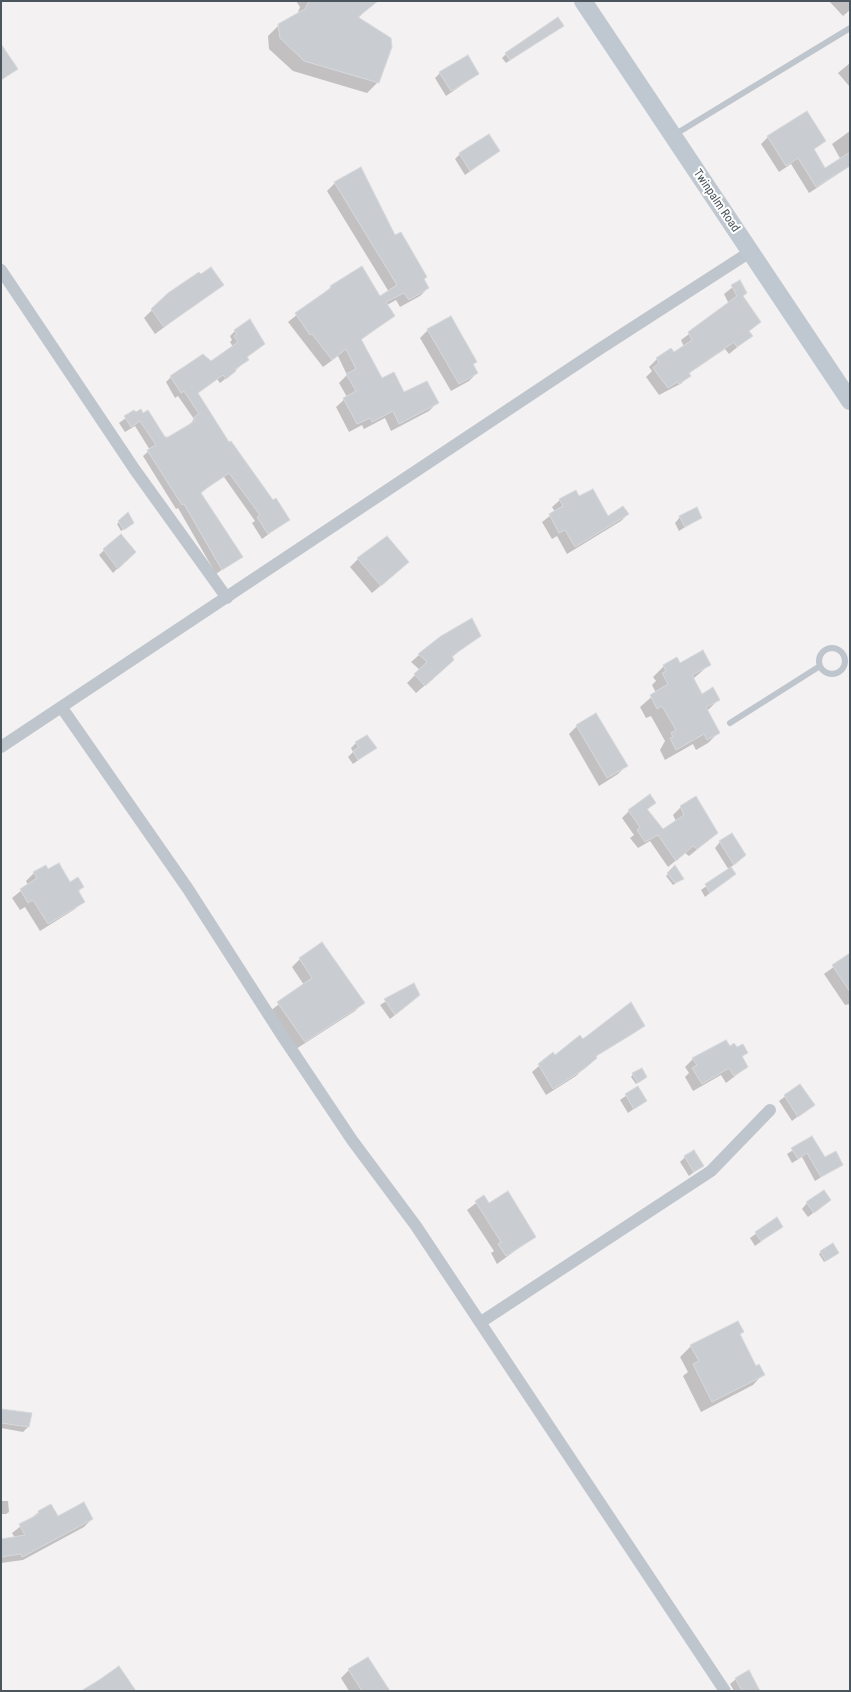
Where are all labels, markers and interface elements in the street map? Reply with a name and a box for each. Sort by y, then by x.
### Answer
street label: Twinpalm Road [690,167,742,235]

